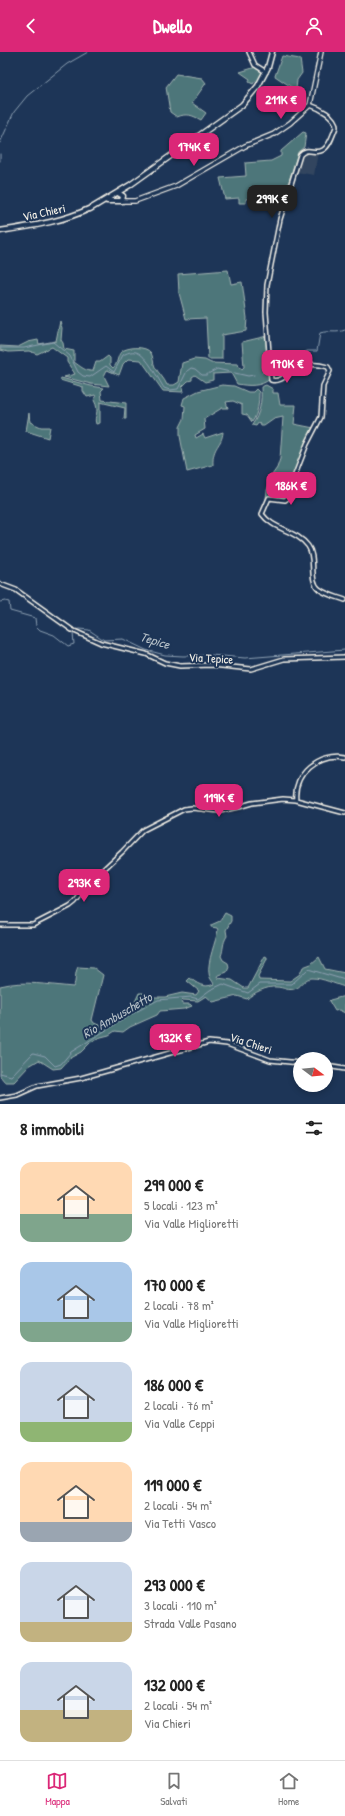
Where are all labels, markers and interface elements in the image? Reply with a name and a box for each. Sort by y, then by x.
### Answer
text: Dwello [153,14,192,39]
icon: back [20,15,42,37]
icon: person [303,15,325,37]
pin: 211K € [248,86,314,120]
text: 211K € [265,90,297,108]
pin: 174K € [161,133,227,167]
text: 174K € [178,137,210,155]
pin: 299K € [239,185,305,219]
text: 299K € [256,189,288,207]
street label: Via Chieri [21,199,67,225]
pin: 170K € [254,350,320,384]
text: 170K € [270,354,304,372]
pin: 186K € [258,472,324,506]
text: 186K € [275,476,307,494]
water label: Tepice [138,627,173,654]
street label: Via Tepice [188,648,234,668]
pin: 119K € [186,784,252,818]
text: 119K € [204,788,234,806]
pin: 293K € [51,869,117,903]
text: 293K € [68,873,100,891]
water label: Rio Ambuschetto [79,987,157,1042]
pin: 132K € [142,1024,208,1058]
text: 132K € [159,1028,191,1046]
street label: Via Chieri [228,1028,274,1058]
north arrow [293,1052,333,1092]
map controls [293,1052,333,1092]
text: 8 immobili [20,1117,84,1140]
icon: filters [303,1117,325,1139]
text: 299 000 € [144,1173,203,1196]
icon: home [52,1178,100,1226]
text: 5 locali · 123 m² [144,1196,218,1214]
text: Via Valle Miglioretti [144,1214,239,1232]
text: 170 000 € [144,1273,205,1296]
icon: home [52,1278,100,1326]
text: 2 locali · 78 m² [144,1296,214,1314]
text: Via Valle Miglioretti [144,1314,239,1332]
text: 186 000 € [144,1373,203,1396]
icon: home [52,1378,100,1426]
text: 2 locali · 76 m² [144,1396,213,1414]
text: Via Valle Ceppi [144,1414,215,1432]
text: 119 000 € [144,1473,201,1496]
icon: home [52,1478,100,1526]
text: 2 locali · 54 m² [144,1496,212,1514]
text: Via Tetti Vasco [144,1514,216,1532]
text: 293 000 € [144,1573,205,1596]
icon: home [52,1578,100,1626]
text: 3 locali · 110 m² [144,1596,217,1614]
text: Strada Valle Pasano [144,1614,236,1632]
text: 132 000 € [144,1673,205,1696]
icon: home [52,1678,100,1726]
text: 2 locali · 54 m² [144,1696,212,1714]
text: Via Chieri [144,1714,191,1732]
tab: Mappa [45,1770,70,1808]
tab: Salvati [160,1770,187,1808]
tab: Home [278,1770,300,1808]

